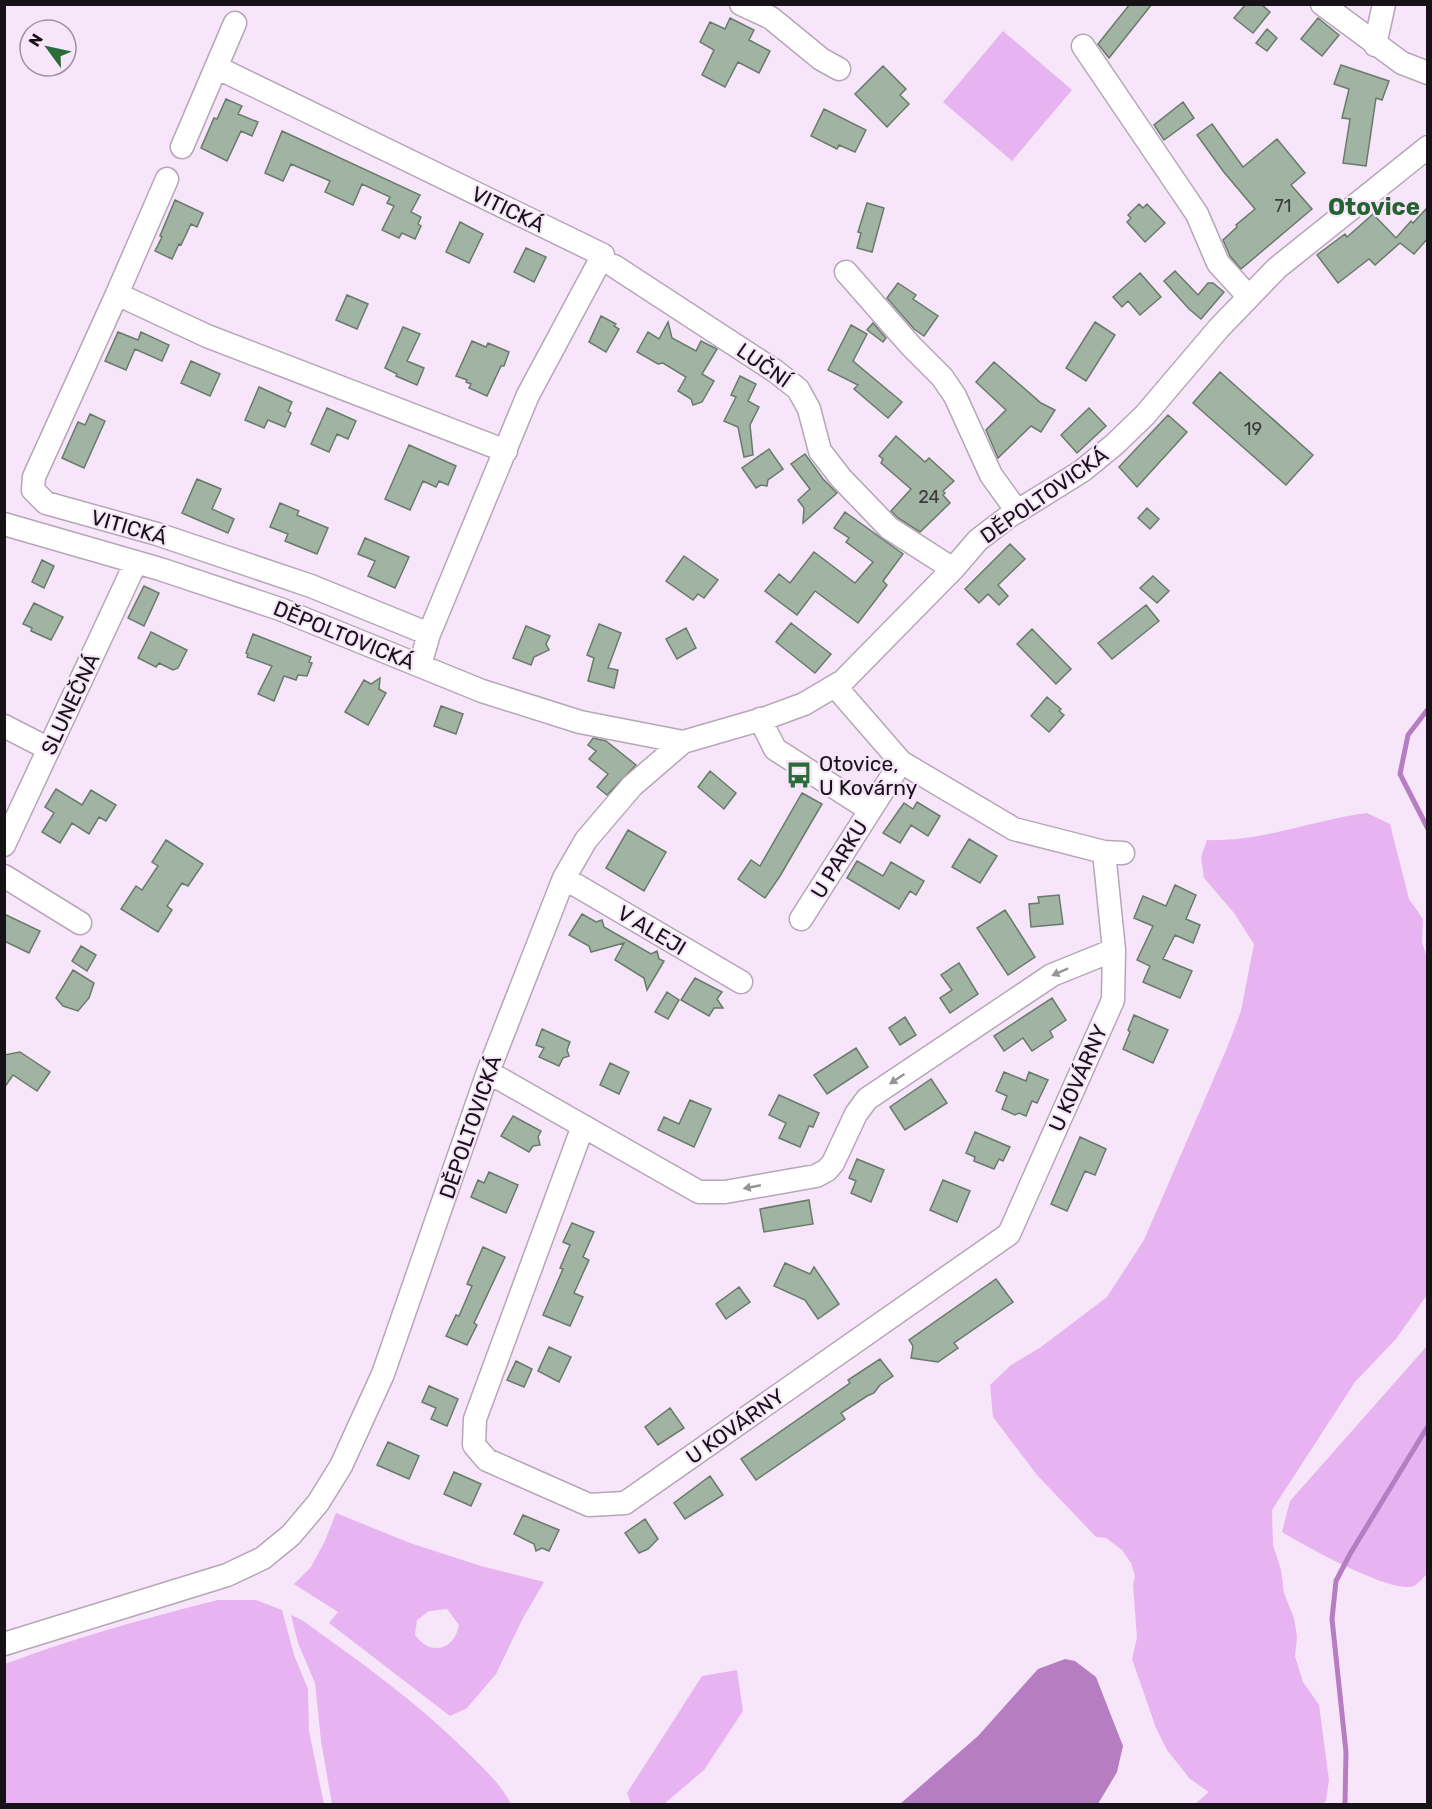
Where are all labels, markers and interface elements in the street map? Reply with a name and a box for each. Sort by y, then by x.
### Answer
north arrow [18,18,78,78]
text: N [25,30,47,50]
street label: VITICKÁ [467,181,549,237]
district label: Otovice [1328,193,1420,221]
house number: 71 [1275,195,1291,217]
street label: LUČNÍ [732,337,797,393]
house number: 19 [1244,418,1262,440]
street label: DĚPOLTOVICKÁ [975,442,1113,548]
house number: 24 [918,486,940,508]
street label: VITICKÁ [88,504,170,550]
street label: DĚPOLTOVICKÁ [270,595,418,675]
street label: SLUNEČNÁ [36,649,104,759]
place label: Otovice, U Kovárny [819,751,918,800]
bus stop icon: Otovice, U Kovárny [784,760,814,790]
street label: U PARKU [805,815,873,903]
street label: V ALEJI [613,900,691,960]
one-way arrow [1051,968,1069,978]
street label: U KOVÁRNY [1043,1021,1113,1135]
street label: DĚPOLTOVICKÁ [434,1052,506,1202]
one-way arrow [889,1073,905,1084]
one-way arrow [743,1183,762,1192]
street label: U KOVÁRNY [681,1383,789,1469]

